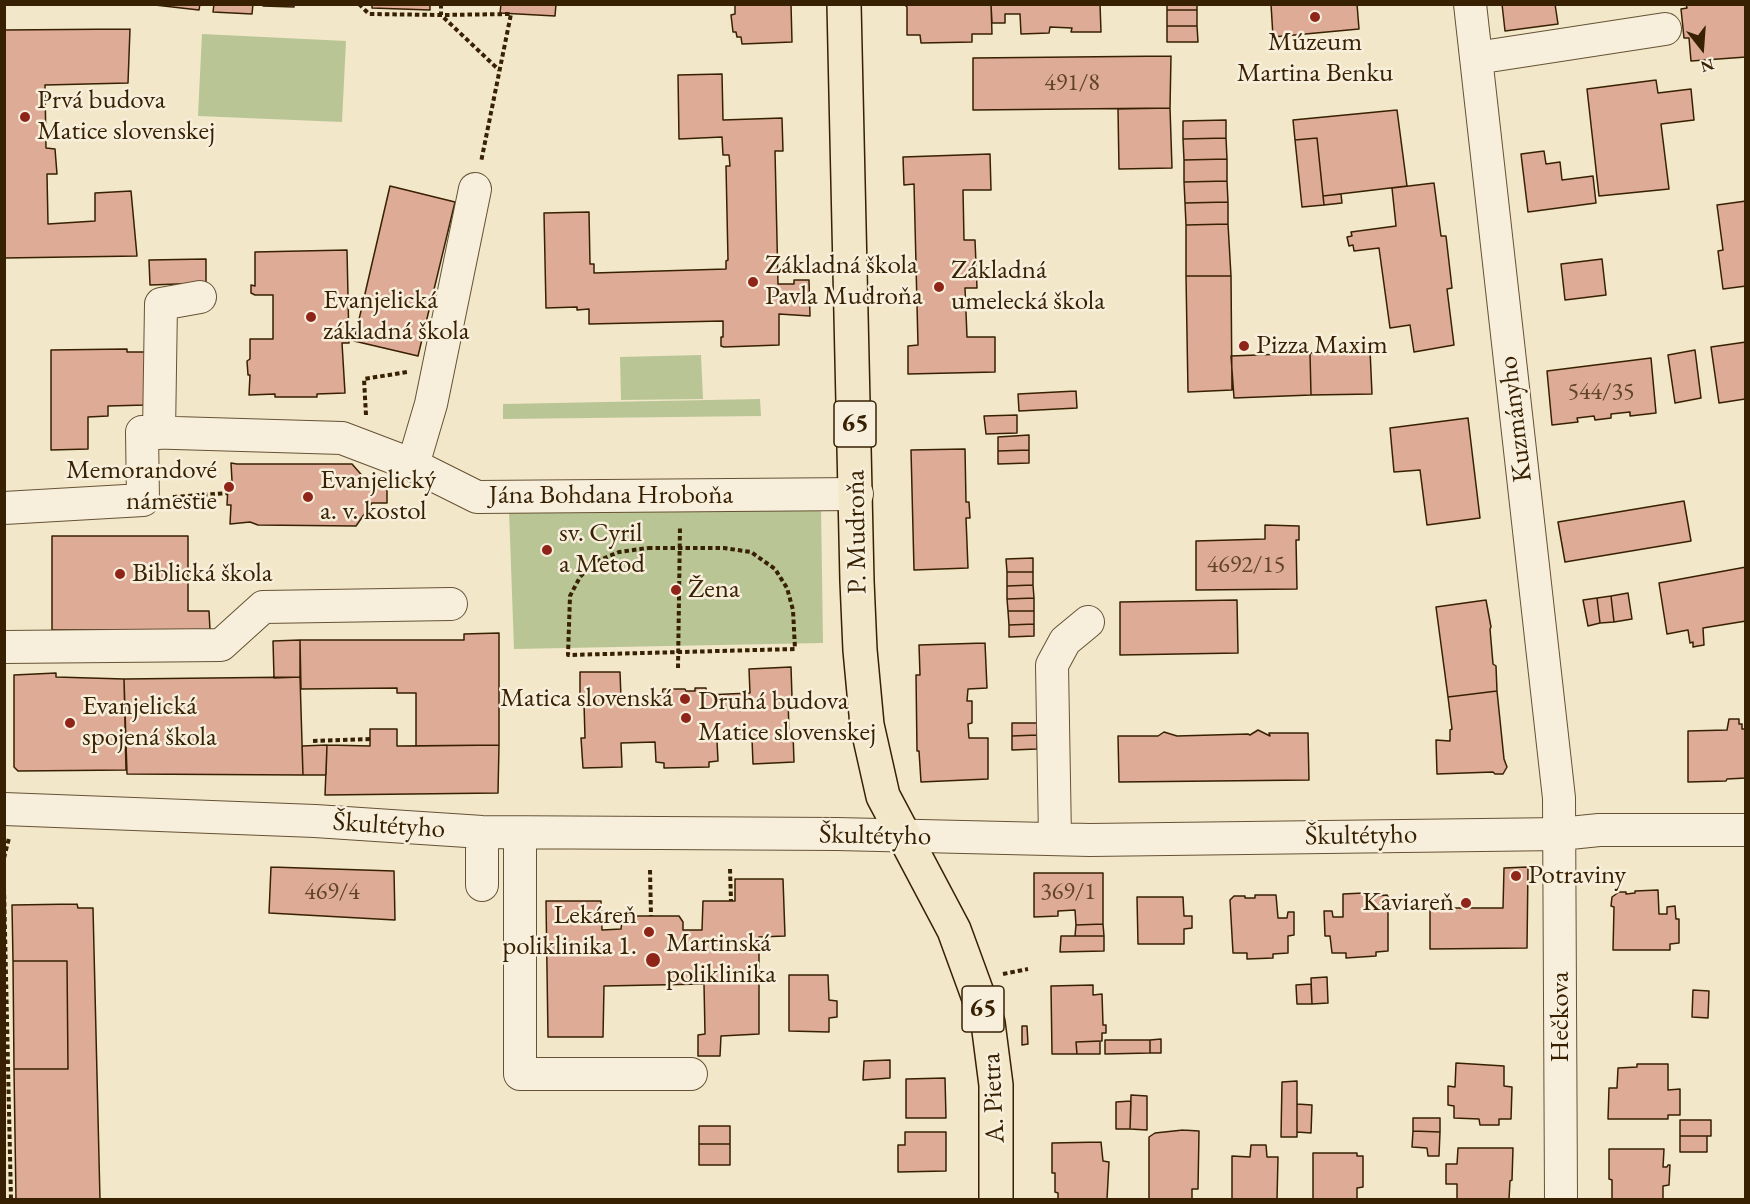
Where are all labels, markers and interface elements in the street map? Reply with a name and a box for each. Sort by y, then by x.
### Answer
marker: Múzeum Martina Benku [1308,10,1322,24]
north arrow [1672,18,1732,78]
place label: Múzeum Martina Benku [1237,27,1393,90]
text: N [1698,54,1717,78]
house number: 491/8 [1044,69,1100,97]
place label: Prvá budova Matice slovenskej [37,85,215,148]
marker: Prvá budova Matice slovenskej [18,110,32,124]
place label: Základná škola Pavla Mudroňa [765,250,923,313]
place label: Základná umelecká škola [951,255,1105,318]
marker: Základná škola Pavla Mudroňa [746,275,760,289]
marker: Základná umelecká škola [932,280,946,294]
place label: Evanjelická základná škola [323,285,470,348]
marker: Evanjelická základná škola [304,310,318,324]
place label: Pizza Maxim [1256,330,1388,362]
marker: Pizza Maxim [1237,339,1251,353]
street label: Kuzmányho [1492,354,1540,484]
house number: 544/35 [1567,378,1635,406]
road number: 65 [834,401,876,447]
place label: Memorandové námestie [66,455,217,518]
place label: Evanjelický a. v. kostol [320,465,436,528]
street label: P. Mudroňa [840,470,874,594]
marker: Memorandové námestie [222,480,236,494]
street label: Jána Bohdana Hroboňa [489,480,733,512]
marker: Evanjelický a. v. kostol [301,490,315,504]
place label: sv. Cyril a Metod [559,518,645,581]
marker: sv. Cyril a Metod [540,543,554,557]
house number: 4692/15 [1207,551,1285,579]
place label: Biblická škola [132,558,272,590]
marker: Biblická škola [113,567,127,581]
place label: Žena [688,574,740,606]
marker: Žena [669,583,683,597]
place label: Matica slovenská [500,683,673,715]
place label: Druhá budova Matice slovenskej [698,686,876,749]
place label: Evanjelická spojená škola [82,691,217,754]
marker: Matica slovenská [678,692,692,706]
marker: Druhá budova Matice slovenskej [679,711,693,725]
marker: Evanjelická spojená škola [63,716,77,730]
street label: Škultétyho [332,806,446,846]
street label: Škultétyho [818,819,932,853]
street label: Škultétyho [1304,819,1418,853]
place label: Potraviny [1528,860,1626,892]
marker: Potraviny [1509,869,1523,883]
house number: 469/4 [304,878,360,906]
house number: 369/1 [1040,878,1096,906]
place label: Kaviareň [1362,887,1454,919]
marker: Kaviareň [1459,896,1473,910]
place label: Lekáreň poliklinika 1. [502,900,637,963]
marker: Lekáreň poliklinika 1. [642,925,656,939]
place label: Martinská poliklinika [666,928,776,991]
marker: Martinská poliklinika [644,951,662,969]
street label: Hečkova [1545,972,1577,1062]
road number: 65 [962,986,1004,1032]
street label: A. Pietra [975,1052,1013,1144]

